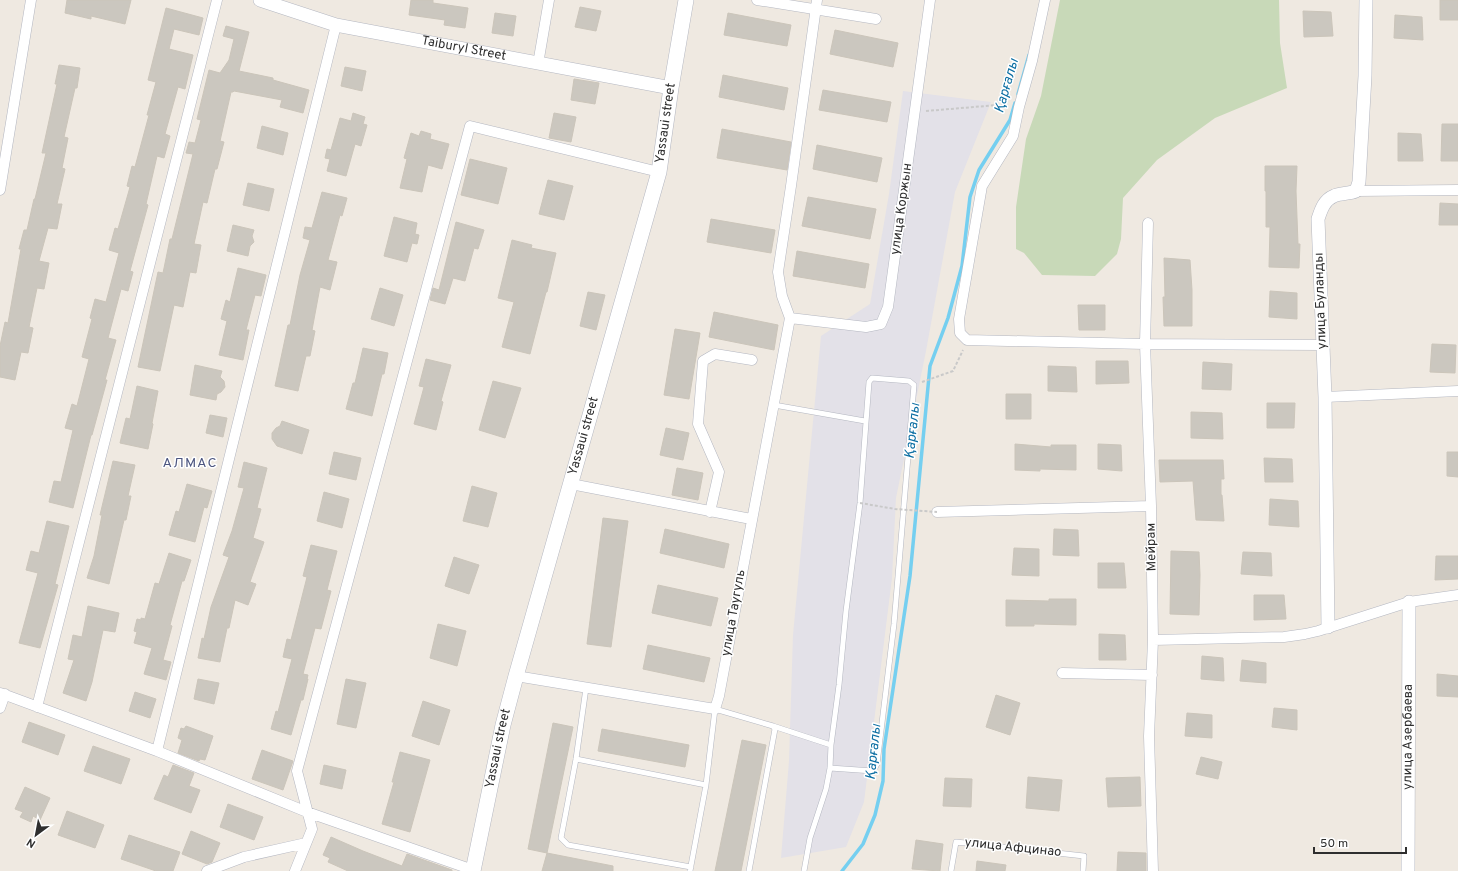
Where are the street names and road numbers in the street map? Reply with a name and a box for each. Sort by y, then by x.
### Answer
street label: Taiburyl Street [420,33,508,65]
street label: Yassaui street [652,82,680,164]
street label: улица Коржын [888,162,916,256]
street label: улица Буланды [1311,252,1331,350]
street label: Yassaui street [565,395,603,477]
street label: Мейрам [1144,523,1160,571]
street label: улица Таугуль [719,568,750,658]
street label: улица Азербаева [1400,684,1417,790]
street label: Yassaui street [482,707,515,790]
street label: улица Афцинао [964,835,1062,861]

